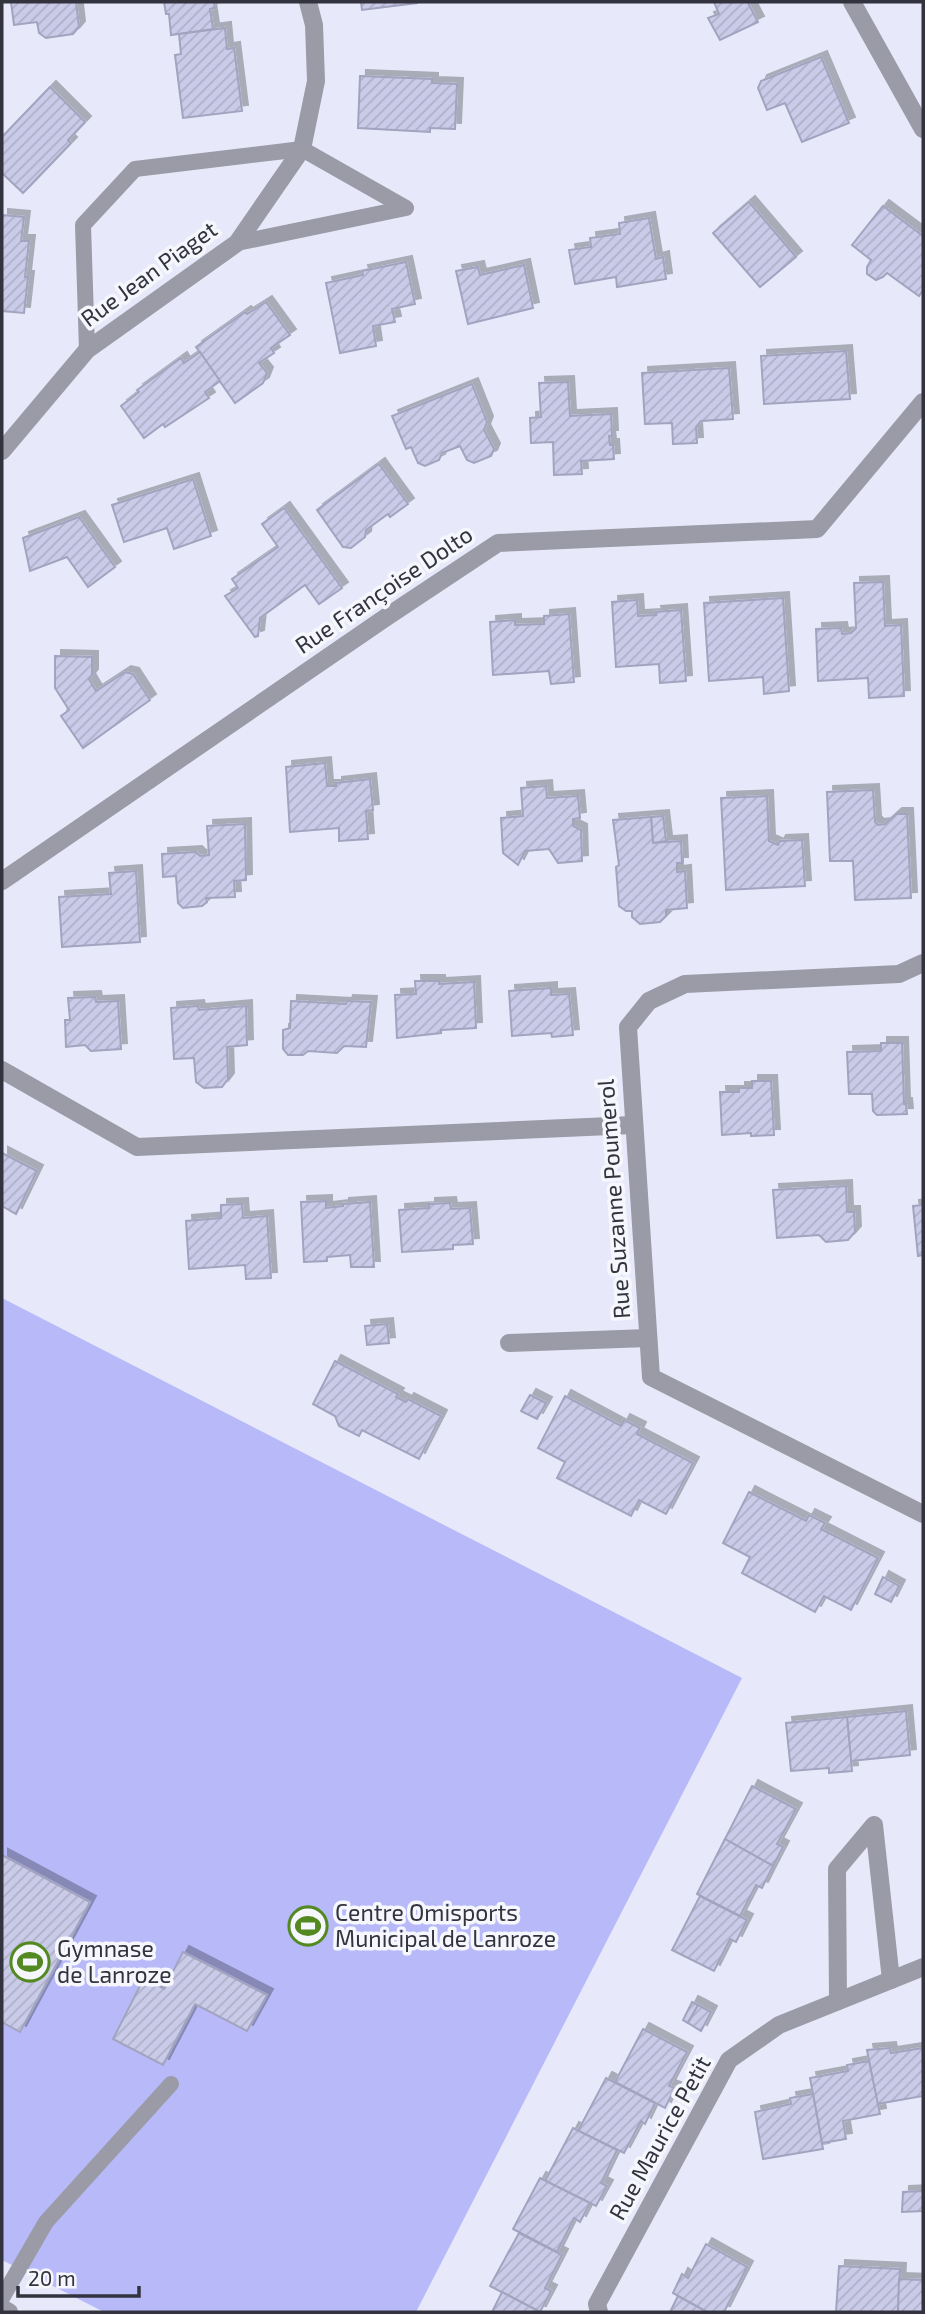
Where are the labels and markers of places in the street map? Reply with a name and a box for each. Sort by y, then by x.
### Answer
place label: Centre Omisports Municipal de Lanroze [335,1898,556,1952]
sports icon: Centre Omisports Municipal de Lanroze [287,1905,329,1947]
place label: Gymnase de Lanroze [57,1934,172,1988]
sports icon: Gymnase de Lanroze [9,1941,51,1983]

